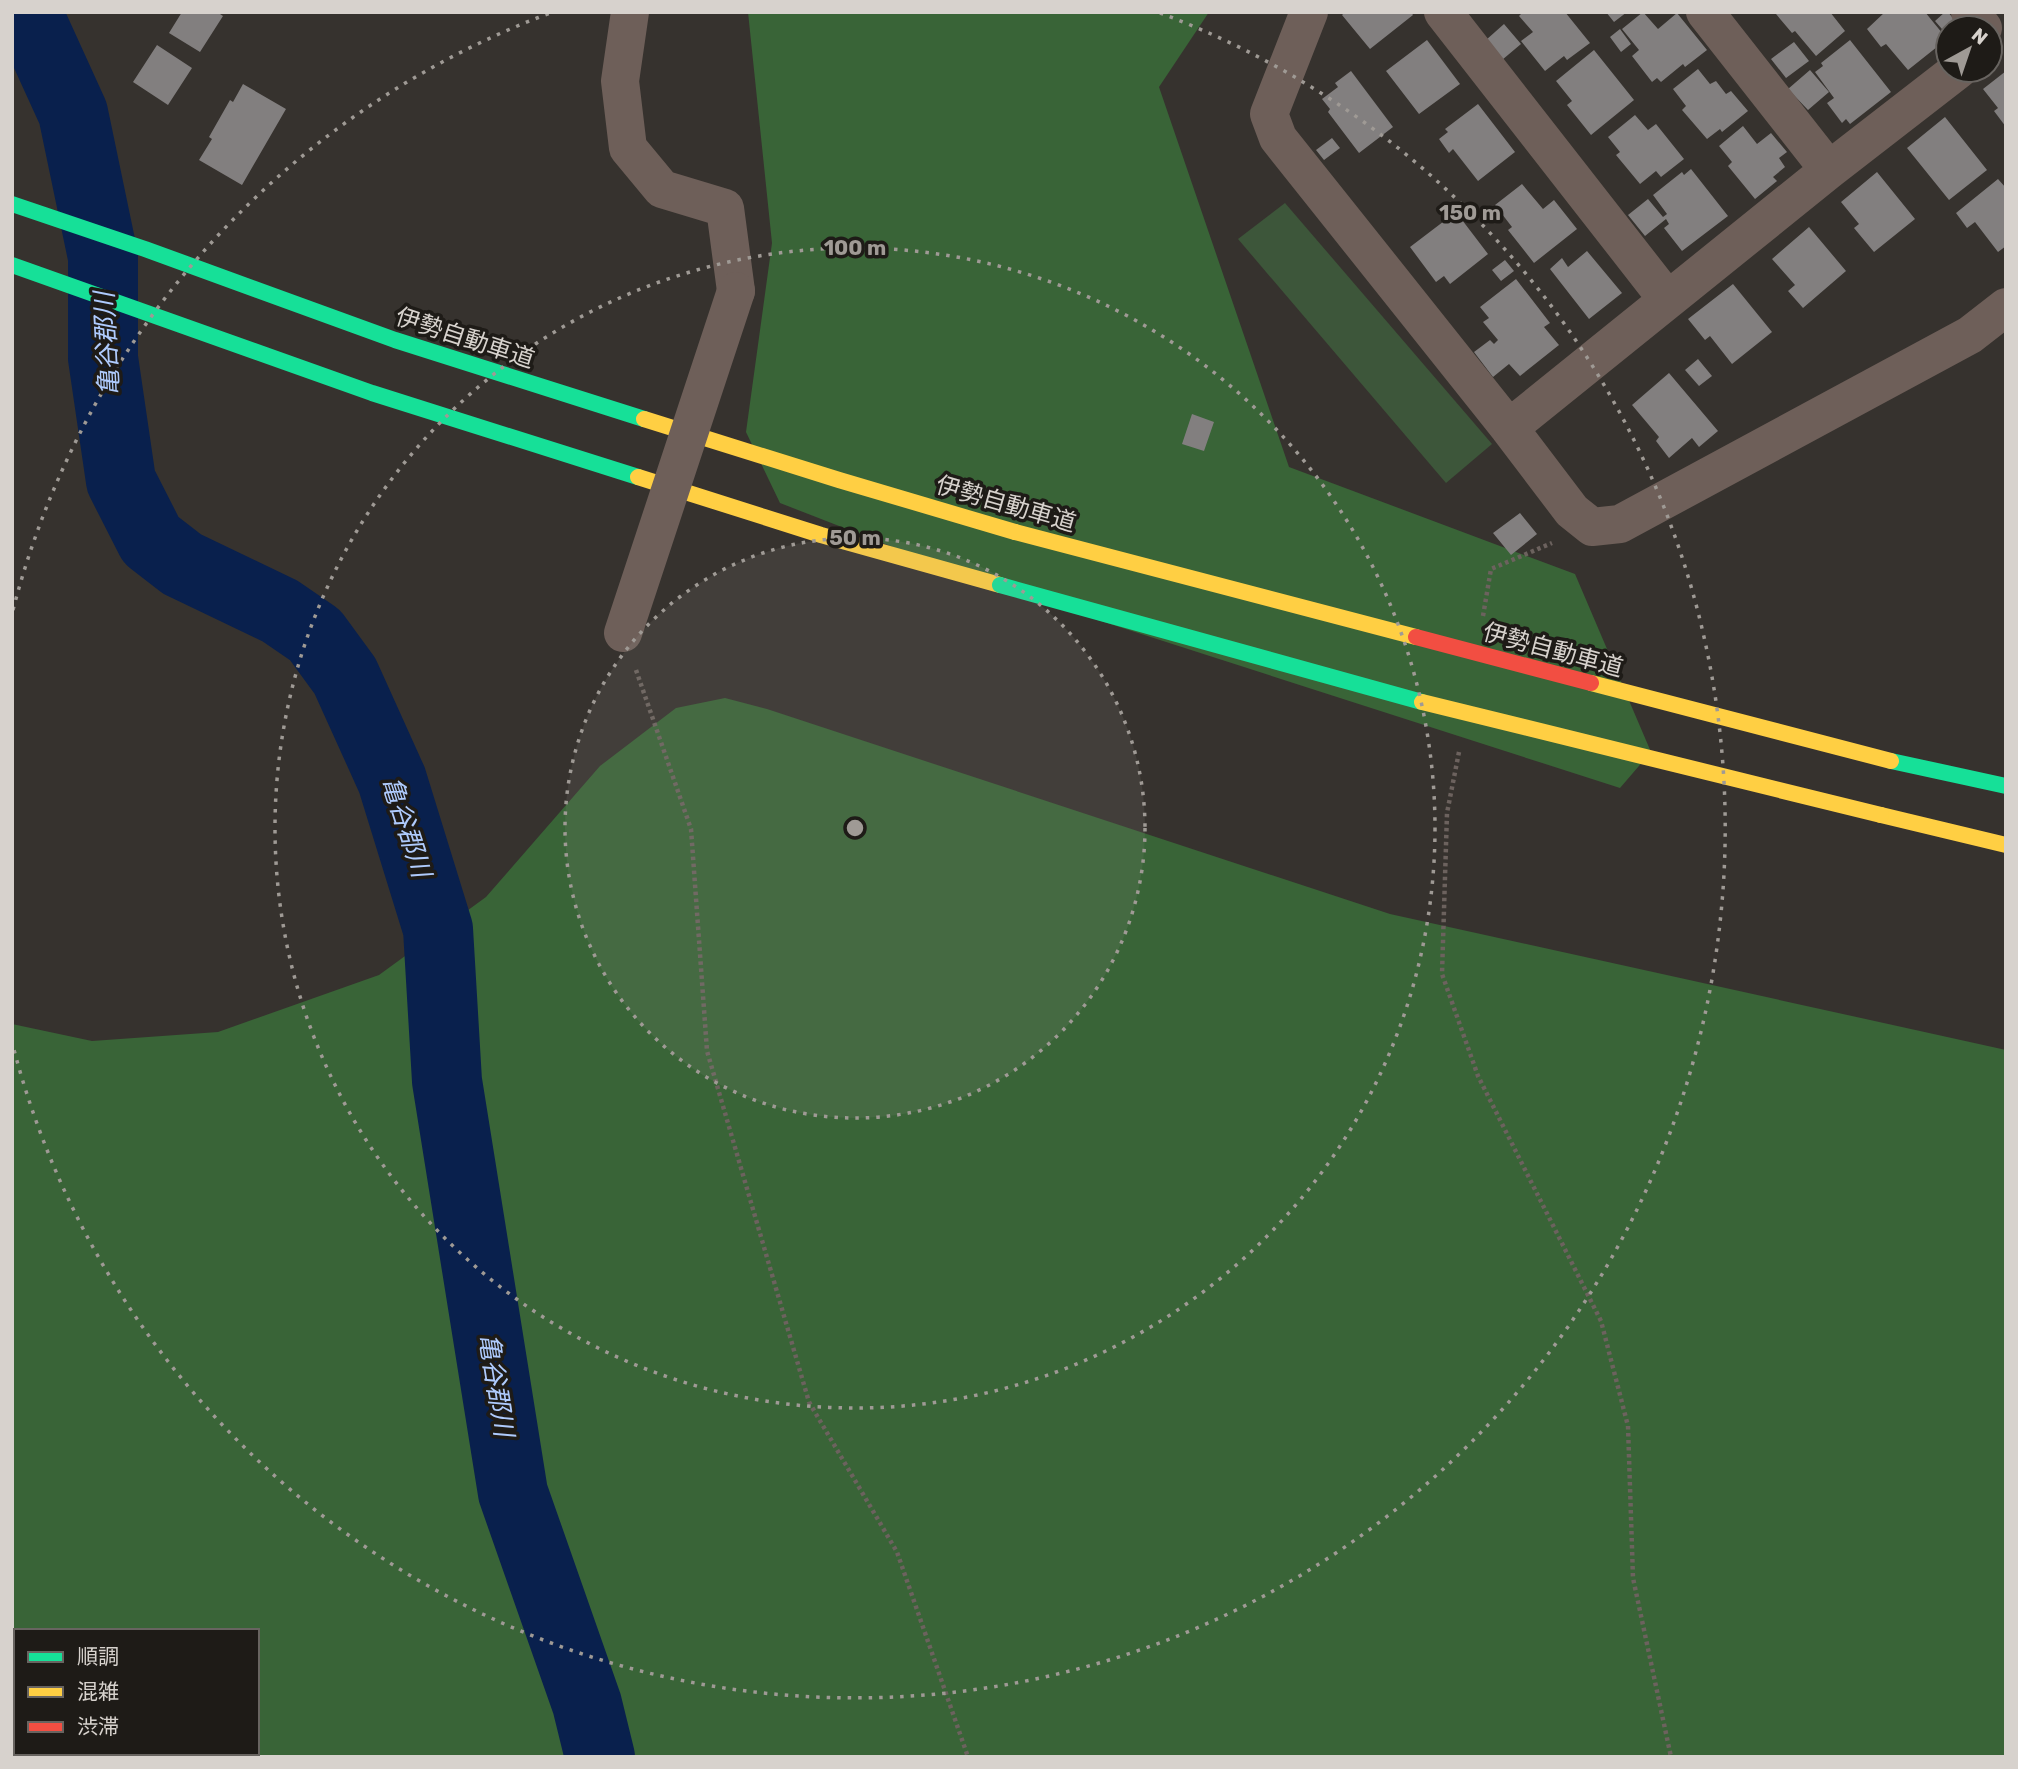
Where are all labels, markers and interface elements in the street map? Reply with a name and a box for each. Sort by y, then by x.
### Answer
north arrow [1934,14,2004,84]
text: N [1967,23,1992,50]
text: 150 m [1439,200,1501,225]
text: 100 m [824,235,886,260]
water label: 亀谷郡川 [89,288,125,397]
street label: 伊勢自動車道 [392,302,538,374]
street label: 伊勢自動車道 [933,471,1079,537]
text: 50 m [829,525,881,550]
street label: 伊勢自動車道 [1480,618,1626,682]
water label: 亀谷郡川 [375,773,438,884]
centre of rings [843,816,867,840]
water label: 亀谷郡川 [473,1331,520,1442]
legend [14,1629,259,1755]
text: 順調 [77,1644,119,1669]
text: 混雑 [77,1679,119,1704]
text: 渋滞 [77,1714,119,1739]

